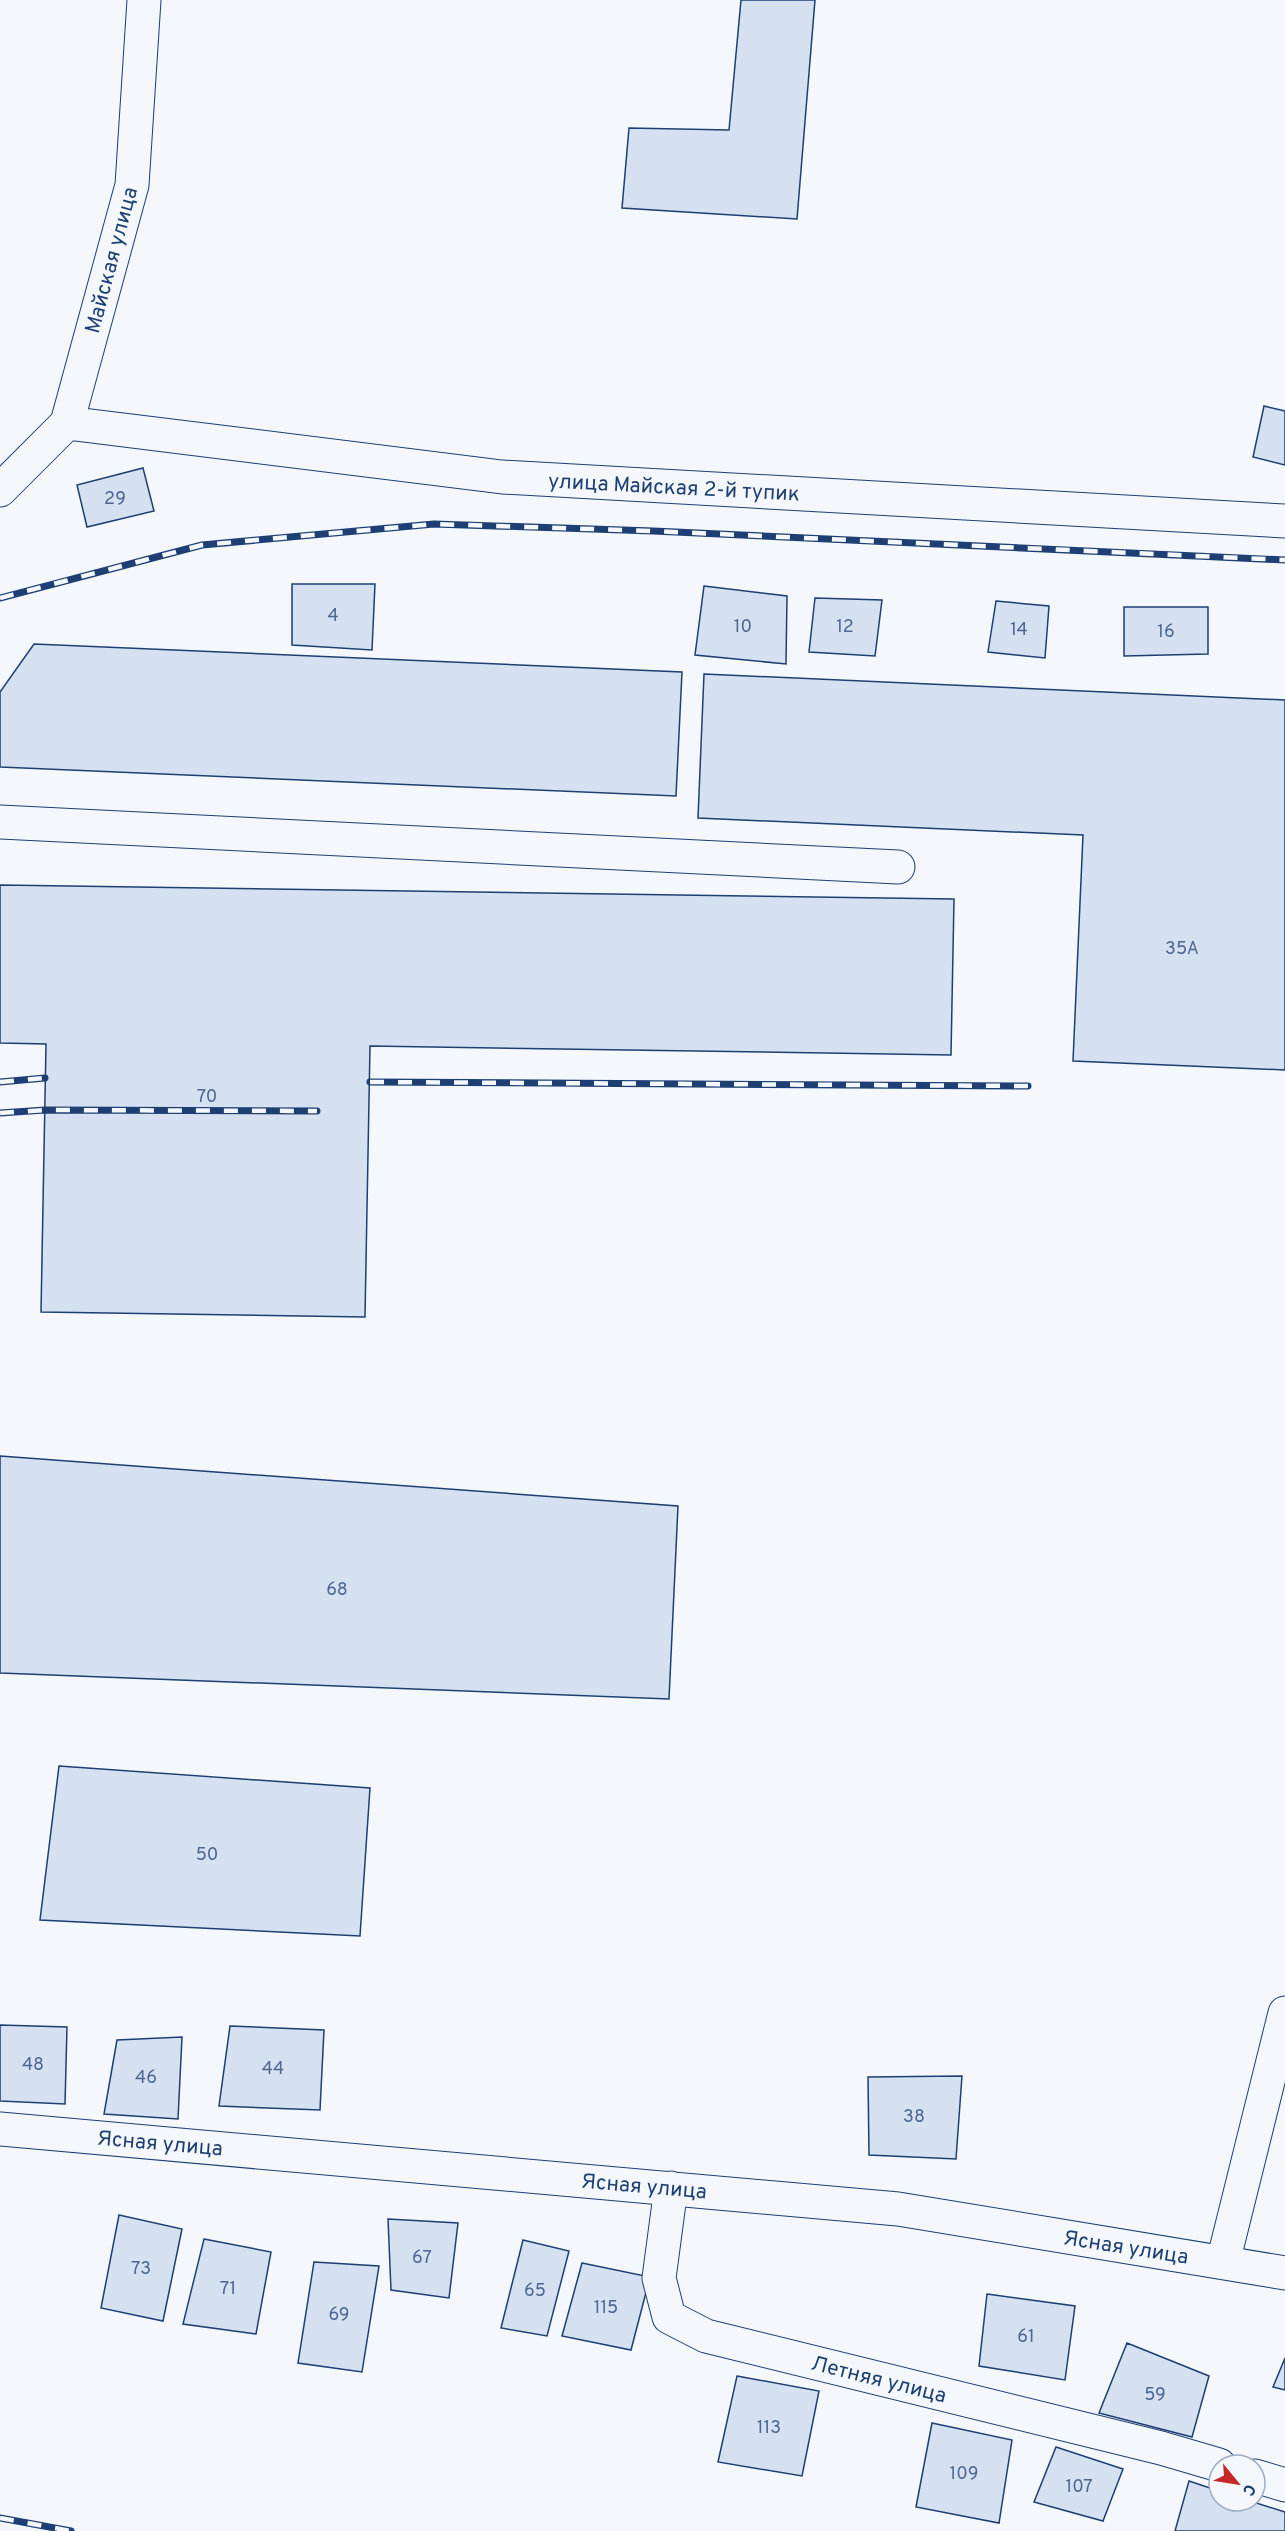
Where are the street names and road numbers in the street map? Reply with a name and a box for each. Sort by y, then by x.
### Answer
street label: Майская улица [80,184,145,337]
street label: улица Майская 2-й тупик [547,468,800,509]
street label: Ясная улица [96,2126,224,2163]
street label: Ясная улица [580,2169,708,2206]
street label: Ясная улица [1061,2225,1190,2272]
street label: Летняя улица [808,2351,949,2410]

